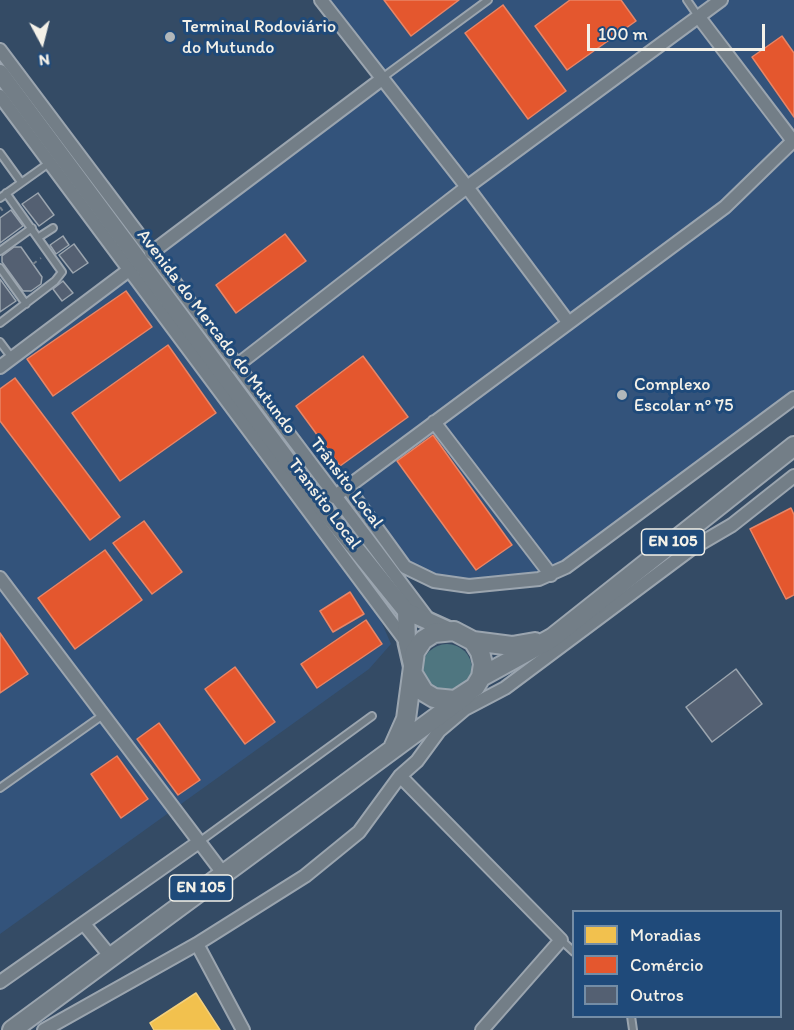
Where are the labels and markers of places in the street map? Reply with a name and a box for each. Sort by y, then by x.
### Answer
place label: Terminal Rodoviário do Mutundo [182,16,336,58]
marker: Terminal Rodoviário do Mutundo [163,30,177,44]
place label: Complexo Escolar nº 75 [634,374,733,416]
marker: Complexo Escolar nº 75 [615,388,629,402]

